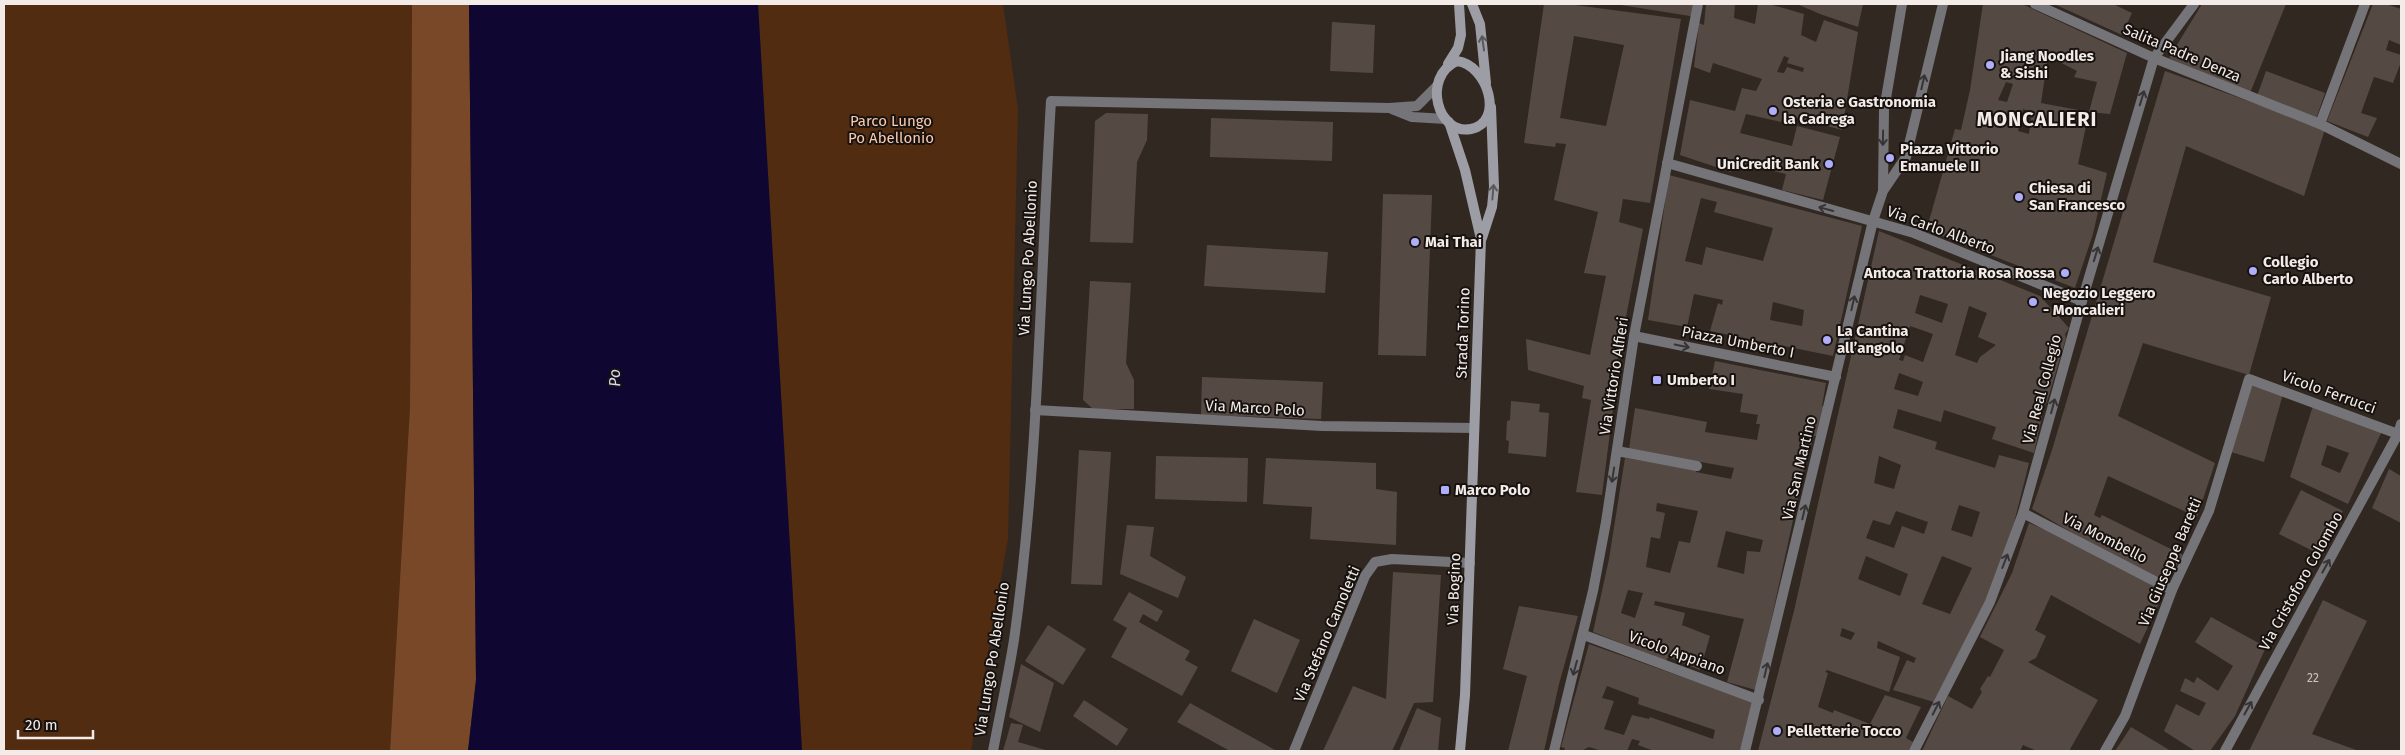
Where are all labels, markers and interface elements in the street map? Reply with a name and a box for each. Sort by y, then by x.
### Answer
street label: Salita Padre Denza [2121,20,2243,86]
one-way arrow [1478,35,1488,51]
place label: Jiang Noodles & Sishi [1999,47,2094,82]
marker: Jiang Noodles & Sishi [1984,59,1996,71]
one-way arrow [1919,74,1928,90]
one-way arrow [2137,90,2147,106]
place label: Osteria e Gastronomia la Cadrega [1783,93,1936,128]
marker: Osteria e Gastronomia la Cadrega [1767,105,1779,117]
district label: MONCALIERI [1977,107,2097,131]
park label: Parco Lungo Po Abellonio [848,112,934,147]
one-way arrow [1878,130,1888,146]
place label: Piazza Vittorio Emanuele II [1900,140,1999,175]
marker: Piazza Vittorio Emanuele II [1884,152,1896,164]
place label: UniCredit Bank [1717,155,1820,173]
marker: UniCredit Bank [1823,158,1835,170]
place label: Chiesa di San Francesco [2029,179,2125,214]
street label: Via Lungo Po Abellonio [1015,180,1041,336]
one-way arrow [1489,184,1498,200]
marker: Chiesa di San Francesco [2013,191,2025,203]
street label: Via Carlo Alberto [1884,202,1998,258]
one-way arrow [1818,204,1834,213]
place label: Mai Thai [1425,233,1482,251]
marker: Mai Thai [1409,236,1421,248]
one-way arrow [2091,246,2101,262]
place label: Collegio Carlo Alberto [2263,253,2353,288]
place label: Antoca Trattoria Rosa Rossa [1863,264,2055,282]
marker: Collegio Carlo Alberto [2247,265,2259,277]
marker: Antoca Trattoria Rosa Rossa [2059,267,2071,279]
place label: Negozio Leggero - Moncalieri [2043,284,2156,319]
street label: Strada Torino [1452,287,1474,379]
one-way arrow [1849,296,1858,312]
marker: Negozio Leggero - Moncalieri [2027,296,2039,308]
street label: Via Vittorio Alfieri [1596,316,1632,436]
street label: Piazza Umberto I [1680,322,1796,362]
place label: La Cantina all’angolo [1837,322,1909,357]
street label: Via Real Collegio [2019,332,2065,446]
marker: La Cantina all’angolo [1821,334,1833,346]
one-way arrow [1674,342,1690,351]
street label: Vicolo Ferrucci [2279,367,2379,417]
water label: Po [605,369,624,387]
place label: Umberto I [1667,371,1735,389]
marker: Umberto I [1651,374,1663,386]
street label: Via Marco Polo [1205,396,1305,420]
one-way arrow [2048,398,2058,414]
street label: Via San Martino [1778,414,1820,522]
one-way arrow [1608,466,1618,482]
place label: Marco Polo [1455,481,1530,499]
marker: Marco Polo [1439,484,1451,496]
street label: Via Giuseppe Baretti [2135,495,2205,629]
one-way arrow [1799,505,1809,521]
street label: Via Cristoforo Colombo [2255,508,2347,654]
street label: Via Mombello [2060,509,2150,567]
street label: Via Bogino [1444,553,1464,625]
one-way arrow [2001,554,2010,569]
one-way arrow [2321,558,2331,573]
street label: Via Stefano Camoletti [1290,563,1364,705]
street label: Via Lungo Po Abellonio [971,581,1013,737]
street label: Vicolo Appiano [1626,627,1728,679]
one-way arrow [1570,660,1579,676]
one-way arrow [1762,663,1771,679]
house number: 22 [2307,671,2319,685]
one-way arrow [1932,701,1941,716]
one-way arrow [2244,702,2254,716]
scale bar [18,708,92,740]
text: 20 m [25,716,58,734]
place label: Pelletterie Tocco [1787,722,1901,740]
marker: Pelletterie Tocco [1771,725,1783,737]

